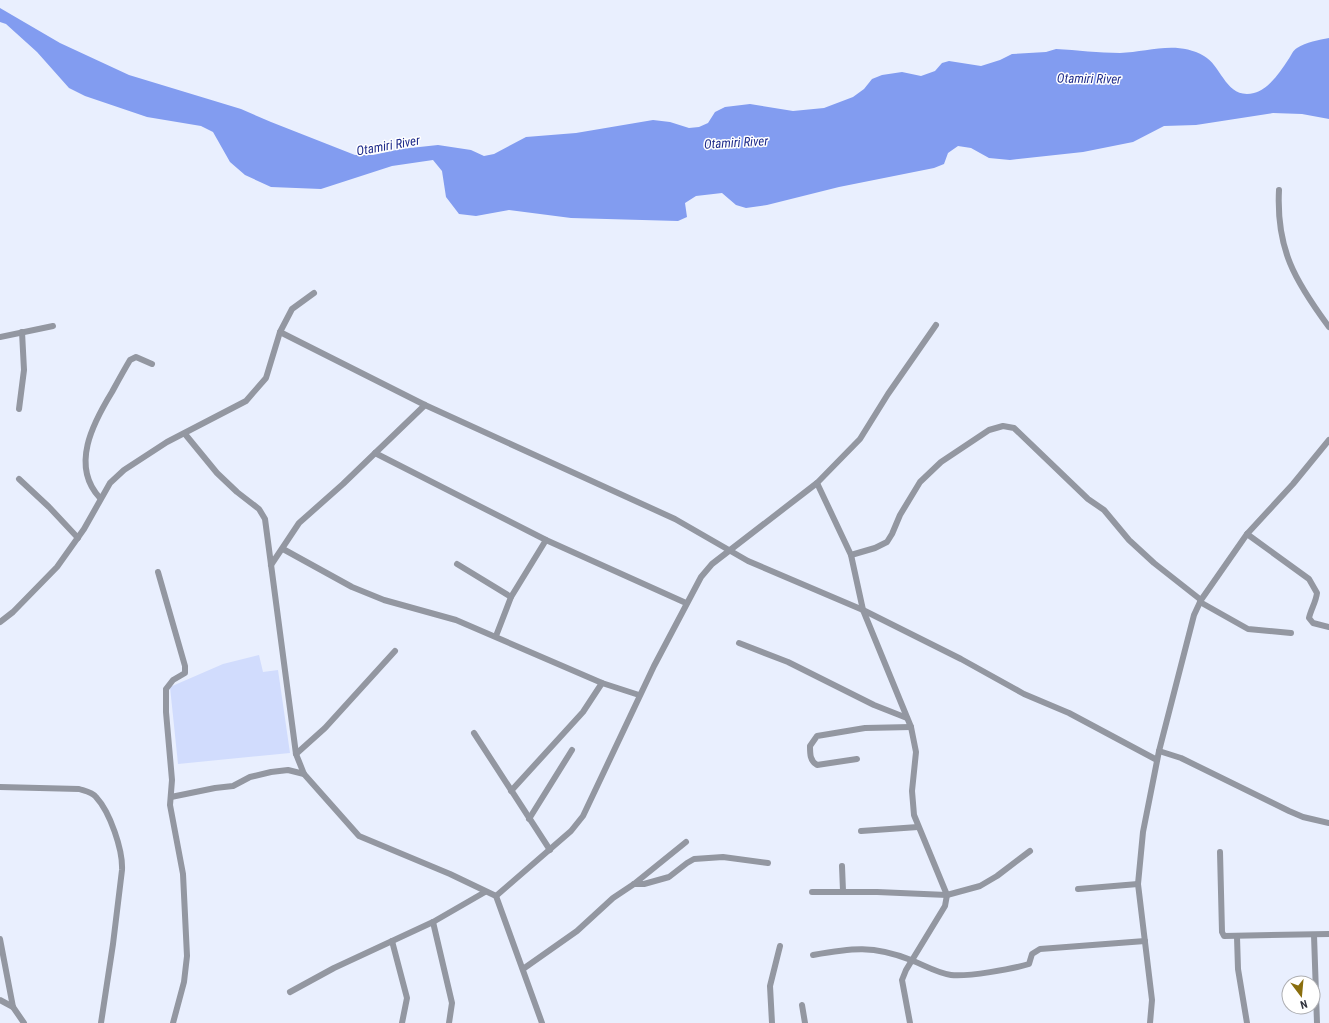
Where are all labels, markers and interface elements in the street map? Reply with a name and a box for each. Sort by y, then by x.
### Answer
water label: Otamiri River [1057,70,1122,87]
water label: Otamiri River [355,132,422,158]
water label: Otamiri River [704,133,770,152]
north arrow [1281,975,1321,1015]
text: N [1298,997,1309,1011]

